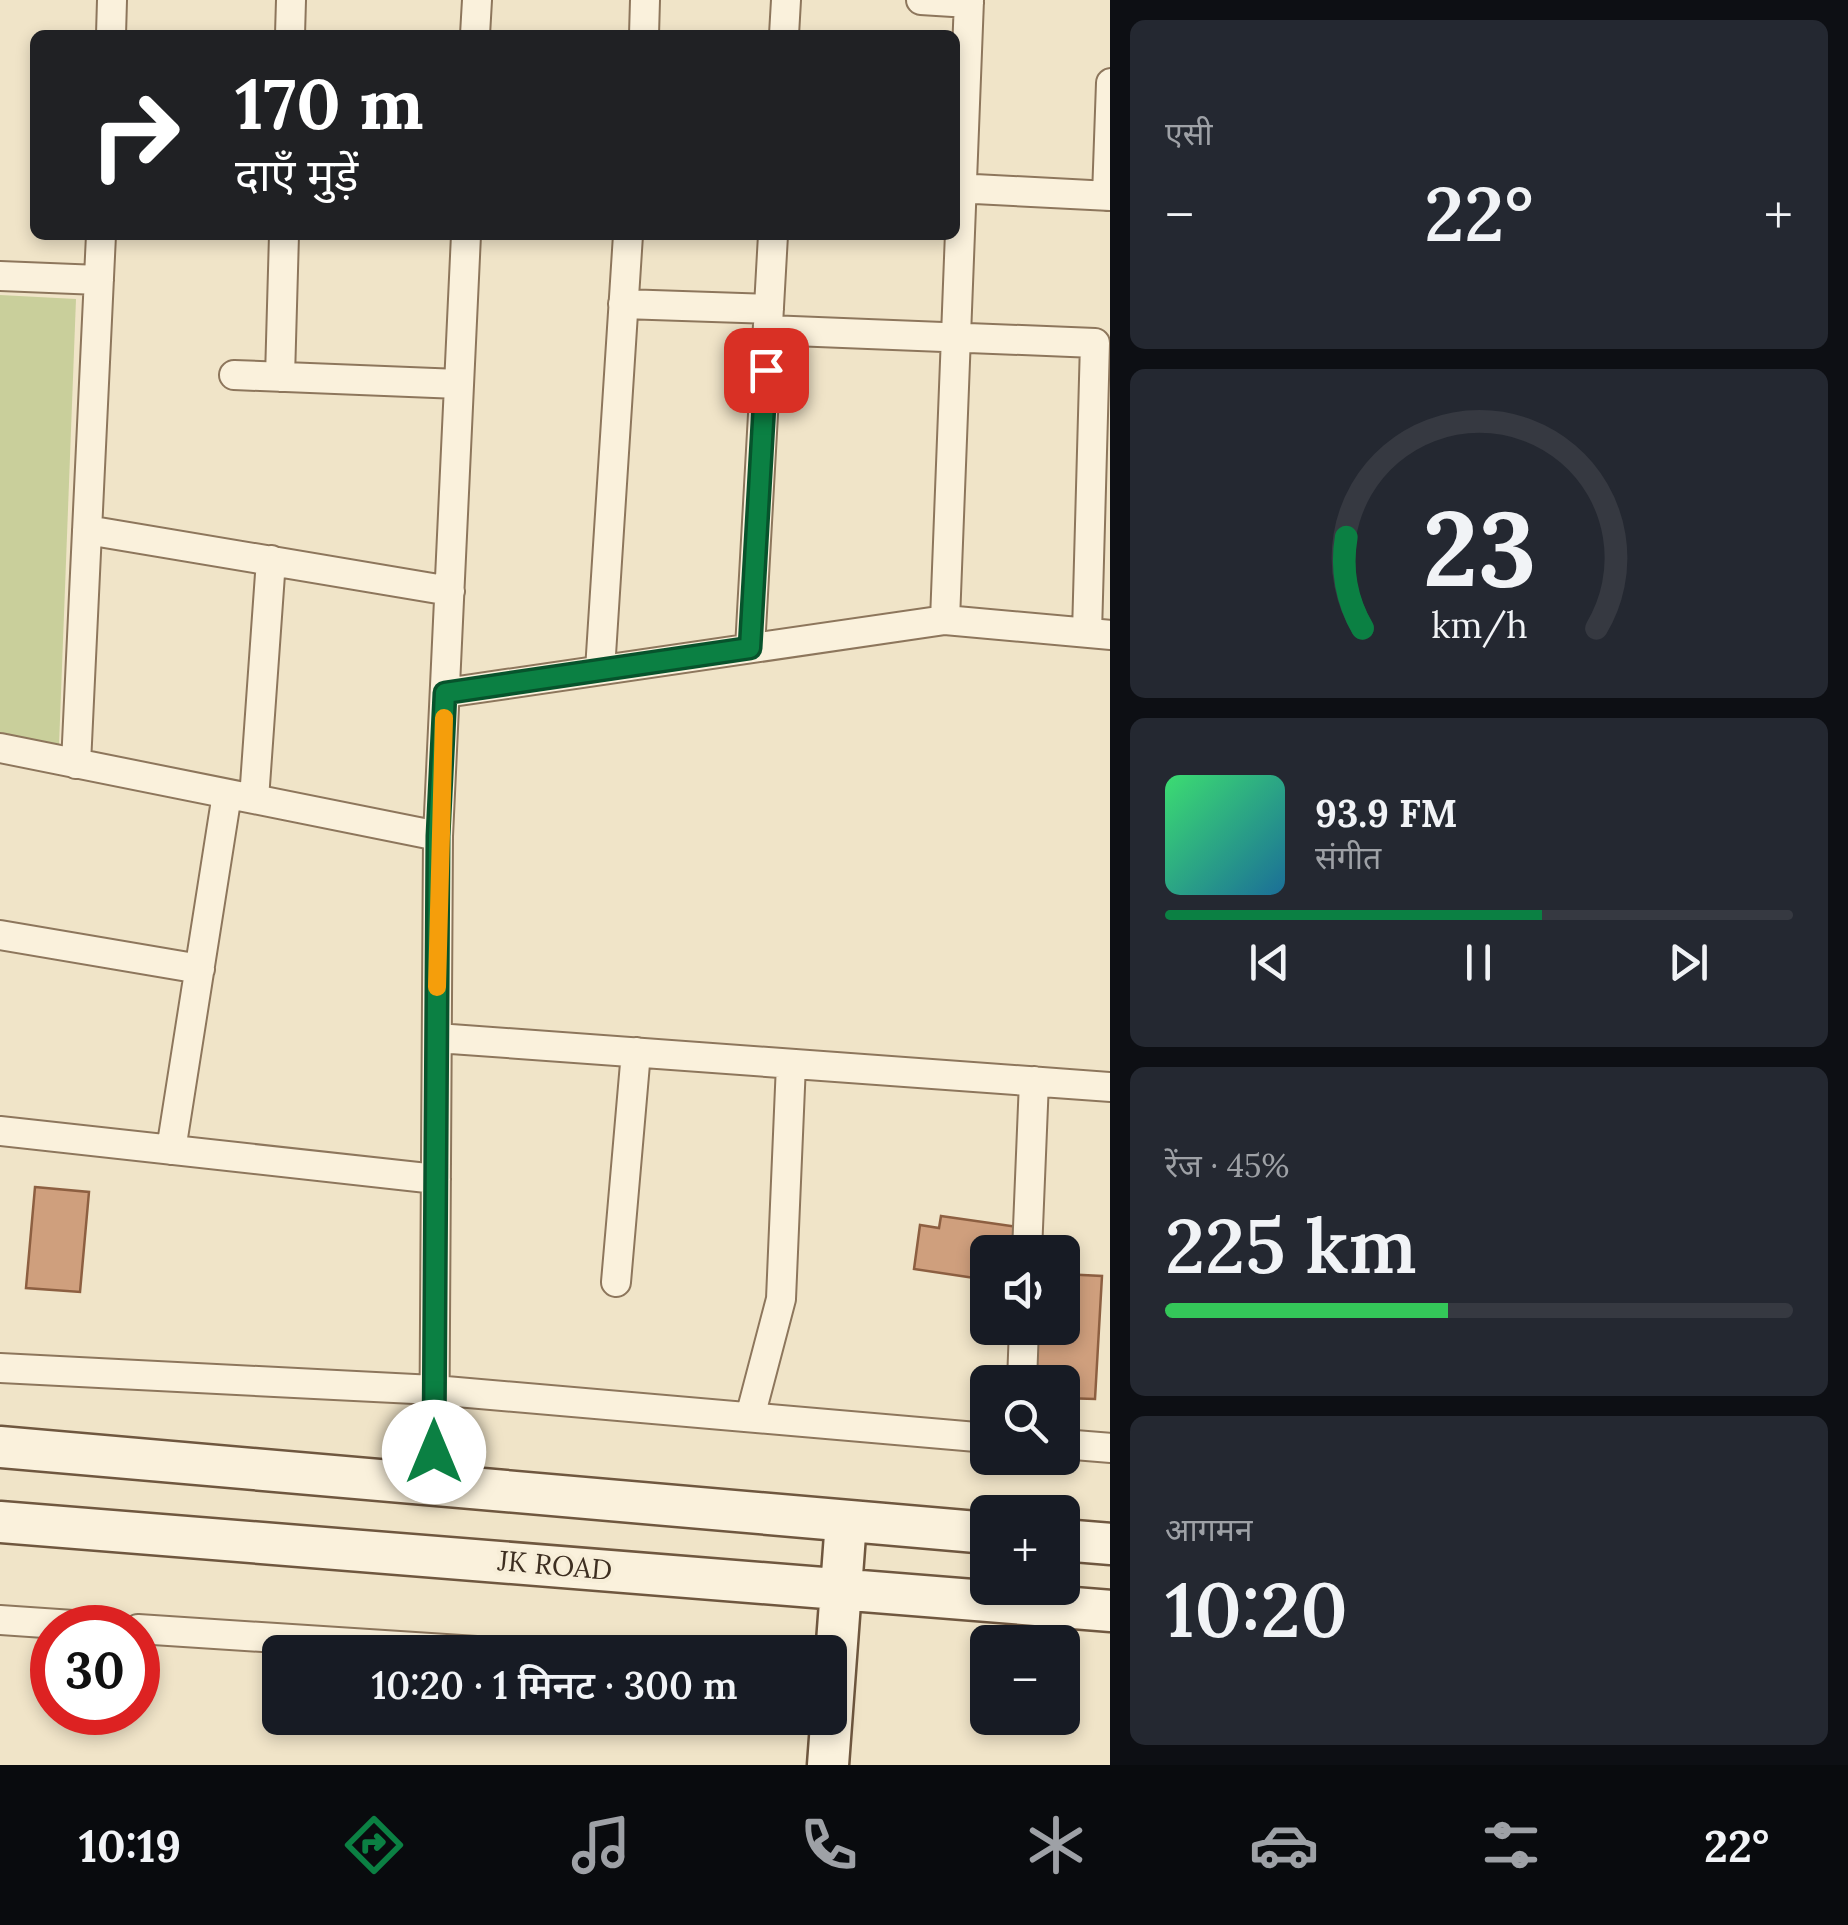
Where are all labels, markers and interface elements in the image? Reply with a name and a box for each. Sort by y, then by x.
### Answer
text: 170 m [235,59,424,148]
icon: right [70,70,200,200]
text: एसी [1165,113,1213,154]
text: दाएँ मुड़ें [235,146,358,203]
text: 22° [1424,166,1534,262]
text: − [1165,180,1194,250]
text: + [1764,180,1793,250]
pin [724,328,809,413]
icon: arrive [739,343,794,398]
text: 23 [1422,481,1536,614]
text: km/h [1431,602,1527,648]
text: 93.9 FM [1315,789,1458,837]
text: संगीत [1315,837,1381,878]
icon: previous [1242,935,1297,990]
icon: pause [1451,935,1506,990]
icon: next [1661,935,1716,990]
text: रेंज · 45% [1165,1145,1289,1186]
text: 225 km [1165,1198,1417,1294]
map controls [970,1235,1080,1735]
button: sound [970,1235,1080,1345]
button: search [970,1365,1080,1475]
position arrow [382,1400,486,1504]
button: + [970,1495,1080,1605]
text: आगमन [1165,1509,1253,1550]
street label: JK ROAD [495,1542,614,1588]
text: 10:20 [1165,1562,1348,1658]
speed limit sign: 30 [30,1605,160,1735]
button: − [970,1625,1080,1735]
text: 10:20 · 1 मिनट · 300 m [371,1661,738,1709]
icon: directions [339,1810,409,1880]
icon: music [566,1810,636,1880]
icon: phone [794,1810,864,1880]
icon: climate [1021,1810,1091,1880]
icon: car [1249,1810,1319,1880]
icon: filters [1476,1810,1546,1880]
text: 10:19 [79,1817,181,1874]
text: 22° [1704,1817,1769,1874]

